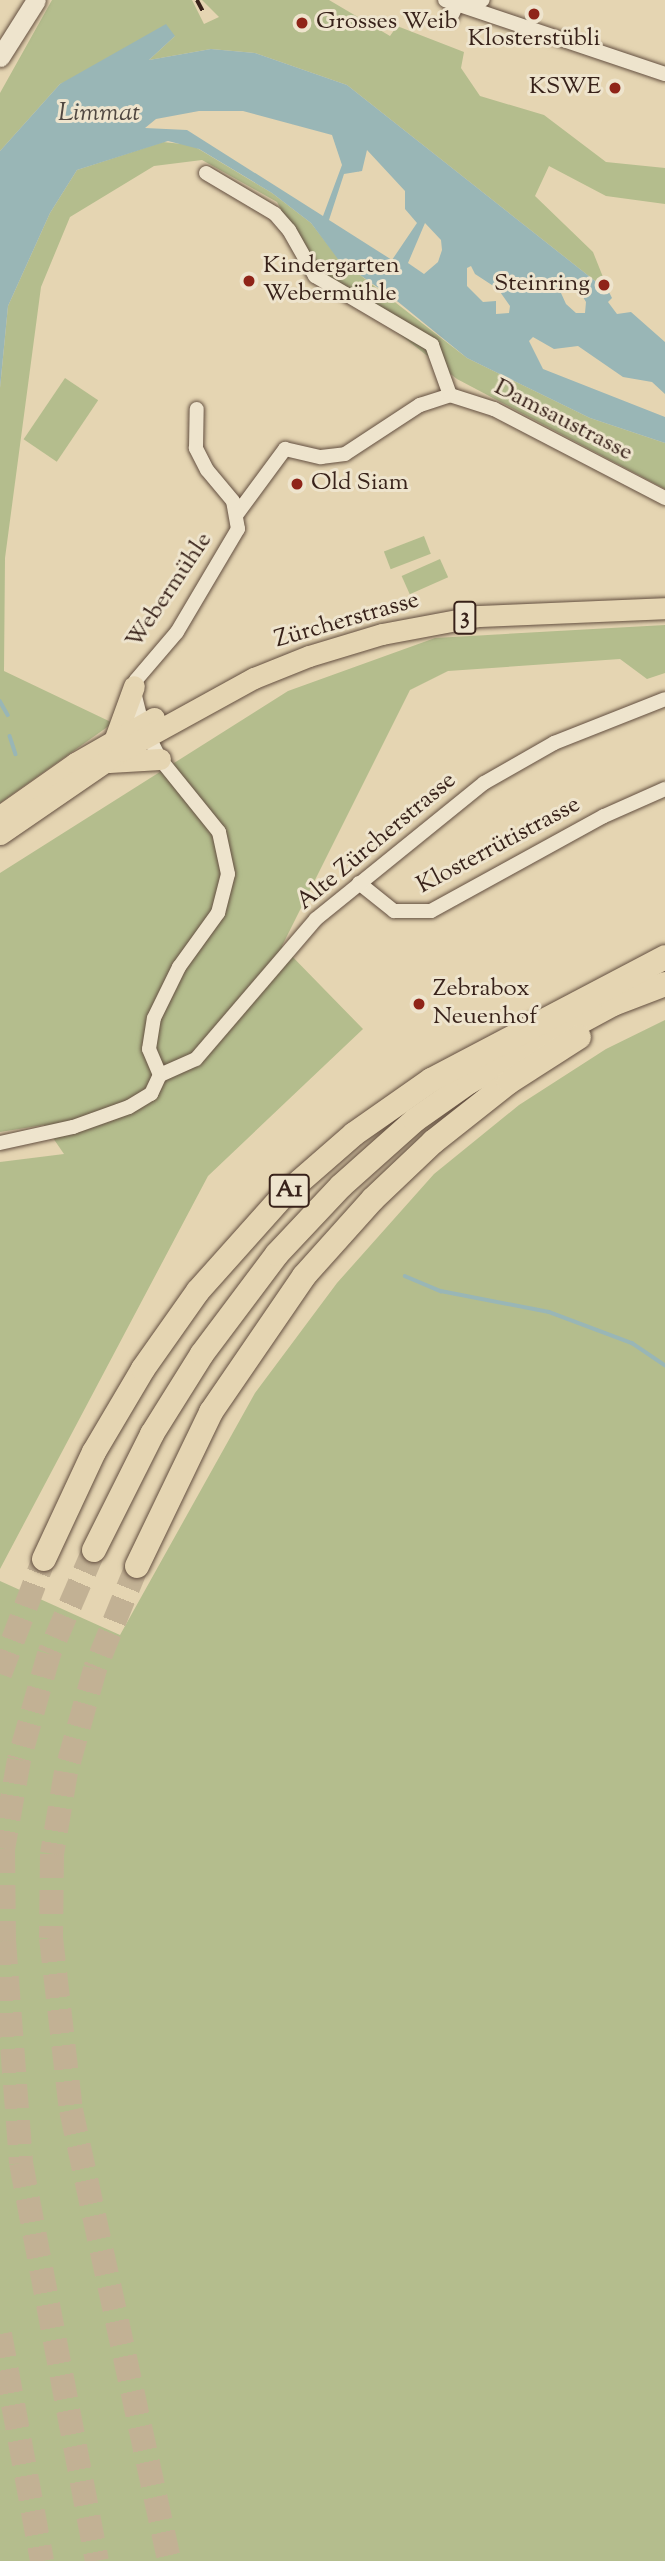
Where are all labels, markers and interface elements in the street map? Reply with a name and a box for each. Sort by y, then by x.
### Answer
marker: Klosterstübli [526,6,542,22]
place label: Grosses Weib [316,9,458,37]
marker: Grosses Weib [294,15,310,31]
place label: Klosterstübli [468,26,600,54]
place label: KSWE [529,74,601,102]
marker: KSWE [607,80,623,96]
water label: Limmat [58,98,140,130]
place label: Kindergarten Webermühle [263,253,400,309]
place label: Steinring [494,271,590,299]
marker: Kindergarten Webermühle [241,273,257,289]
marker: Steinring [596,277,612,293]
street label: Damsaustrasse [489,374,637,468]
place label: Old Siam [311,470,409,498]
marker: Old Siam [289,476,305,492]
street label: Webermühle [121,528,219,654]
street label: Zürcherstrasse [271,587,423,655]
road number: 3 [453,598,477,638]
street label: Alte Zürcherstrasse [291,767,463,917]
street label: Klosterrütistrasse [413,791,585,901]
place label: Zebrabox Neuenhof [433,976,537,1032]
marker: Zebrabox Neuenhof [411,996,427,1012]
road number: A1 [268,1172,310,1210]

